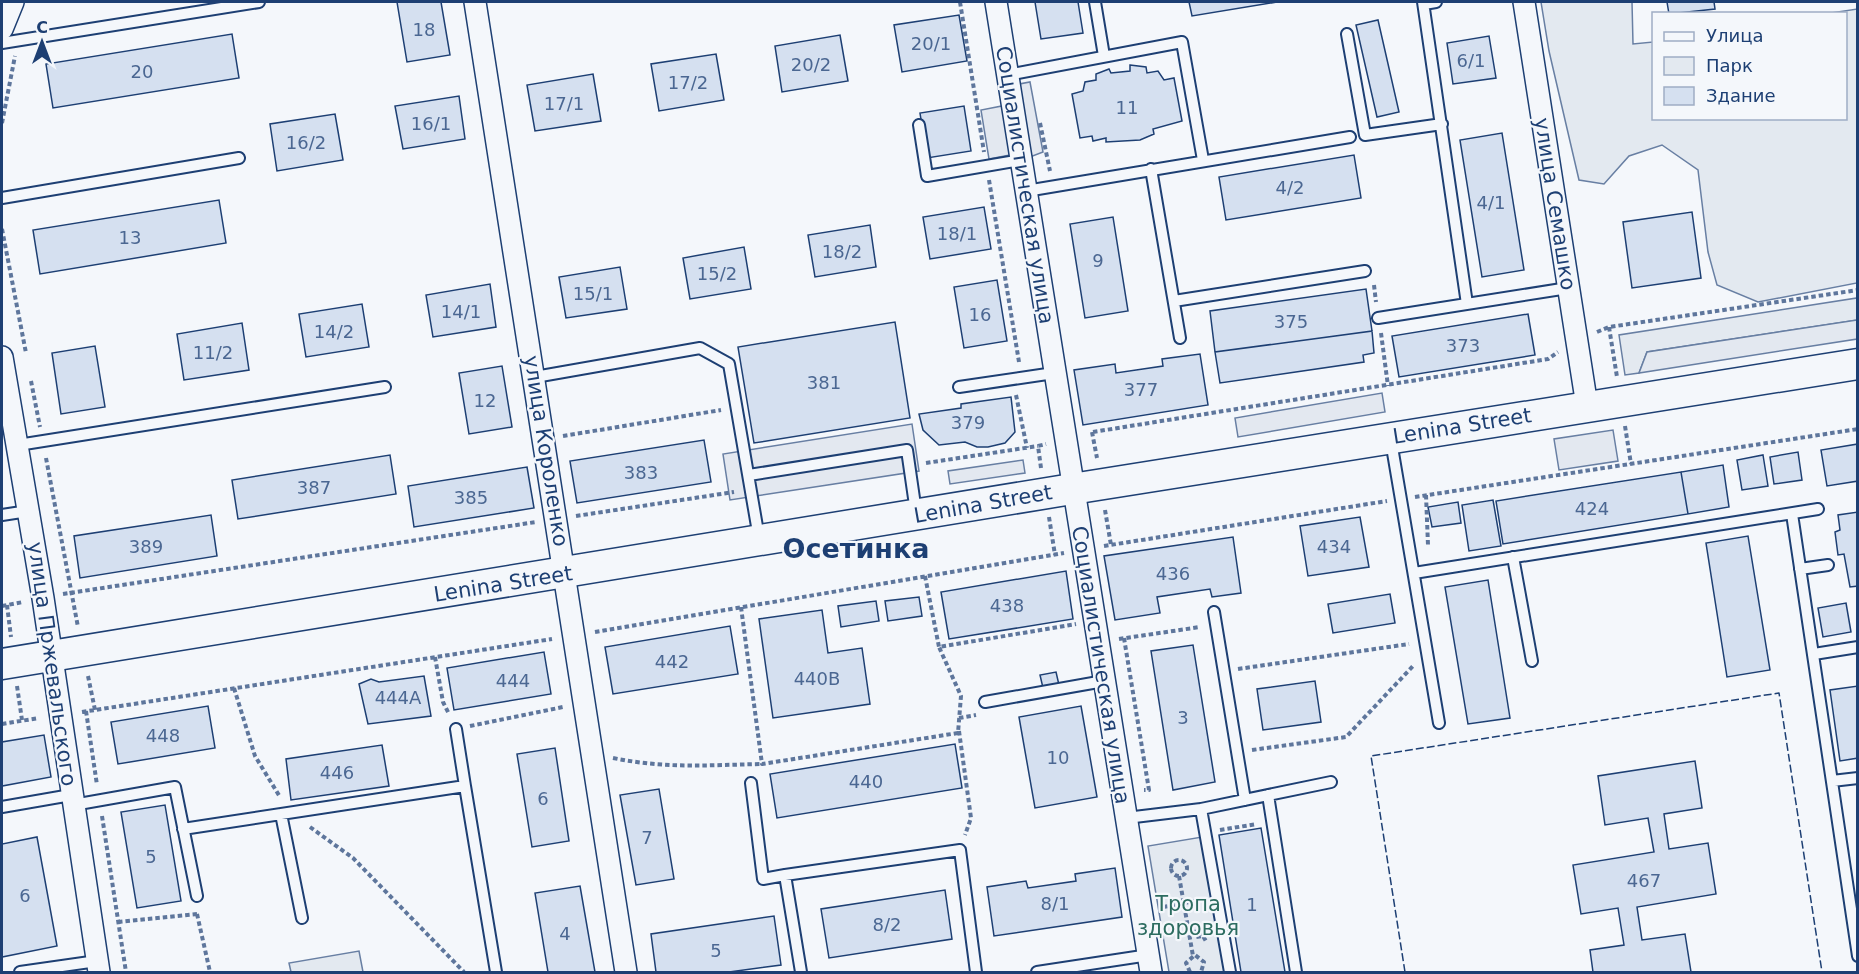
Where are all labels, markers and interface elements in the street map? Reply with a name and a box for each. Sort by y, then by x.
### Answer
north arrow [12,12,72,72]
legend [1652,12,1847,120]
text: С [36,18,48,37]
house number: 18 [413,19,435,40]
text: Улица [1706,25,1763,46]
house number: 20/1 [911,33,951,54]
street label: Социалистическая улица [991,44,1059,326]
house number: 6/1 [1457,50,1485,71]
house number: 20/2 [791,54,831,75]
text: Парк [1706,55,1753,76]
house number: 20 [131,61,153,82]
house number: 17/2 [668,72,708,93]
text: Здание [1706,85,1776,106]
house number: 17/1 [544,93,584,114]
house number: 11 [1116,97,1138,118]
house number: 16/1 [411,113,451,134]
street label: улица Семашко [1530,116,1580,292]
house number: 16/2 [286,132,326,153]
house number: 4/2 [1276,177,1304,198]
house number: 4/1 [1477,192,1505,213]
house number: 18/1 [937,223,977,244]
house number: 13 [119,227,141,248]
house number: 18/2 [822,241,862,262]
house number: 9 [1092,250,1104,271]
house number: 15/2 [697,263,737,284]
house number: 15/1 [573,283,613,304]
house number: 14/1 [441,301,481,322]
house number: 16 [969,304,991,325]
house number: 375 [1274,311,1308,332]
house number: 14/2 [314,321,354,342]
house number: 373 [1446,335,1480,356]
house number: 11/2 [193,342,233,363]
street label: улица Короленко [519,354,573,548]
house number: 381 [807,372,841,393]
house number: 377 [1124,379,1158,400]
house number: 12 [474,390,496,411]
street label: Lenina Street [1391,403,1533,449]
house number: 379 [951,412,985,433]
house number: 383 [624,462,658,483]
house number: 387 [297,477,331,498]
street label: Lenina Street [912,480,1054,528]
house number: 385 [454,487,488,508]
house number: 424 [1575,498,1609,519]
street label: Социалистическая улица [1067,524,1135,806]
district label: Осетинка [782,533,930,564]
house number: 389 [129,536,163,557]
house number: 434 [1317,536,1351,557]
street label: улица Пржевальского [23,540,81,788]
street label: Lenina Street [432,561,574,607]
house number: 436 [1156,563,1190,584]
house number: 438 [990,595,1024,616]
house number: 442 [655,651,689,672]
house number: 440В [794,668,840,689]
house number: 444 [496,670,530,691]
house number: 444А [375,687,422,708]
house number: 3 [1177,707,1189,728]
house number: 448 [146,725,180,746]
house number: 10 [1047,747,1069,768]
house number: 446 [320,762,354,783]
house number: 440 [849,771,883,792]
house number: 6 [537,788,549,809]
house number: 7 [641,827,653,848]
house number: 5 [145,846,157,867]
house number: 467 [1627,870,1661,891]
house number: 6 [19,885,31,906]
park label: Тропа здоровья [1137,892,1239,940]
house number: 8/1 [1041,893,1069,914]
house number: 1 [1246,894,1258,915]
house number: 8/2 [873,914,901,935]
house number: 4 [559,923,571,944]
house number: 5 [710,940,722,961]

